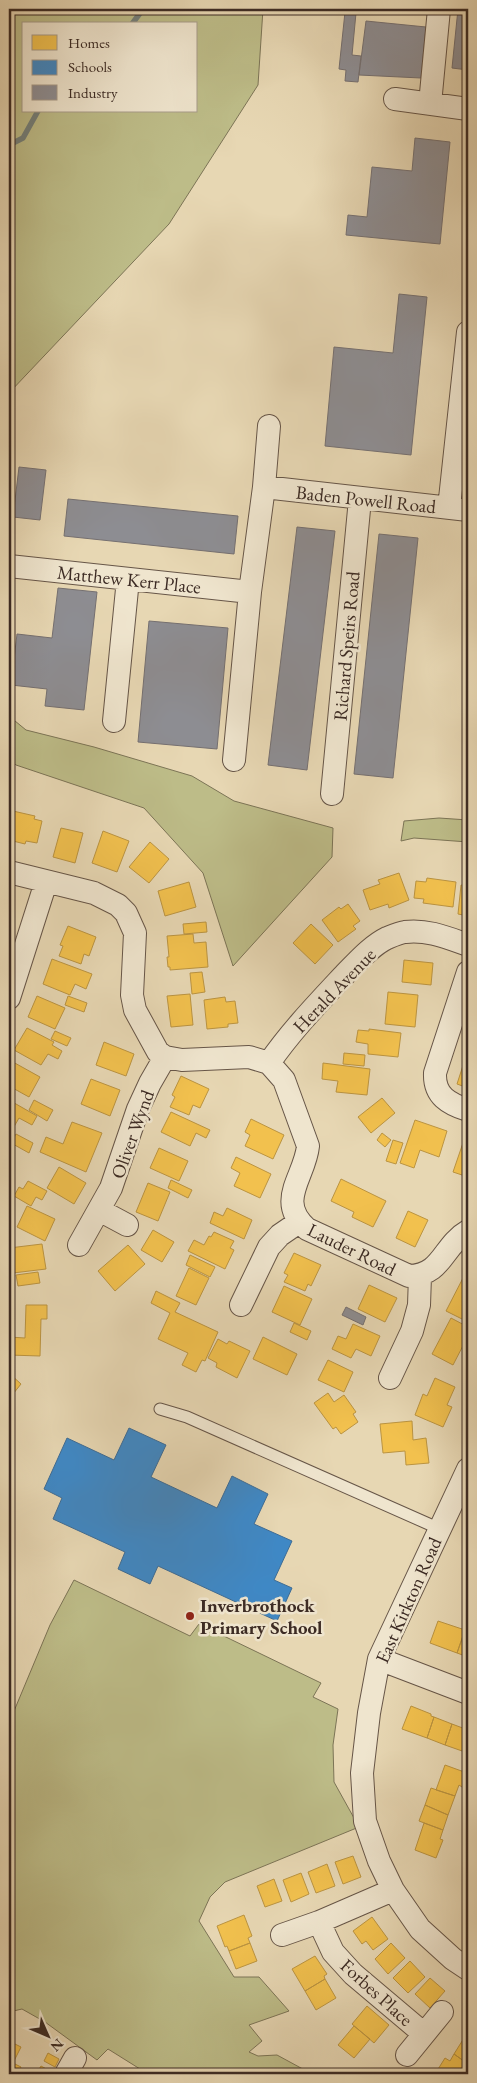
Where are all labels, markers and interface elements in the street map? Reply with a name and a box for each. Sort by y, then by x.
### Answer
legend [22,22,198,112]
text: Homes [68,33,110,52]
text: Schools [68,57,112,76]
text: Industry [68,83,118,102]
street label: Baden Powell Road [295,480,438,519]
street label: Matthew Kerr Place [56,560,202,599]
street label: Richard Speirs Road [328,570,366,722]
street label: Herald Avenue [287,942,381,1038]
street label: Oliver Wynd [105,1086,160,1182]
street label: Lauder Road [303,1217,401,1282]
street label: East Kirkton Road [369,1533,448,1667]
place label: Inverbrothock Primary School [200,1593,323,1640]
marker: Inverbrothock Primary School [184,1610,196,1622]
street label: Forbes Place [335,1953,418,2032]
north arrow [22,2010,72,2060]
text: N [46,2035,68,2056]

